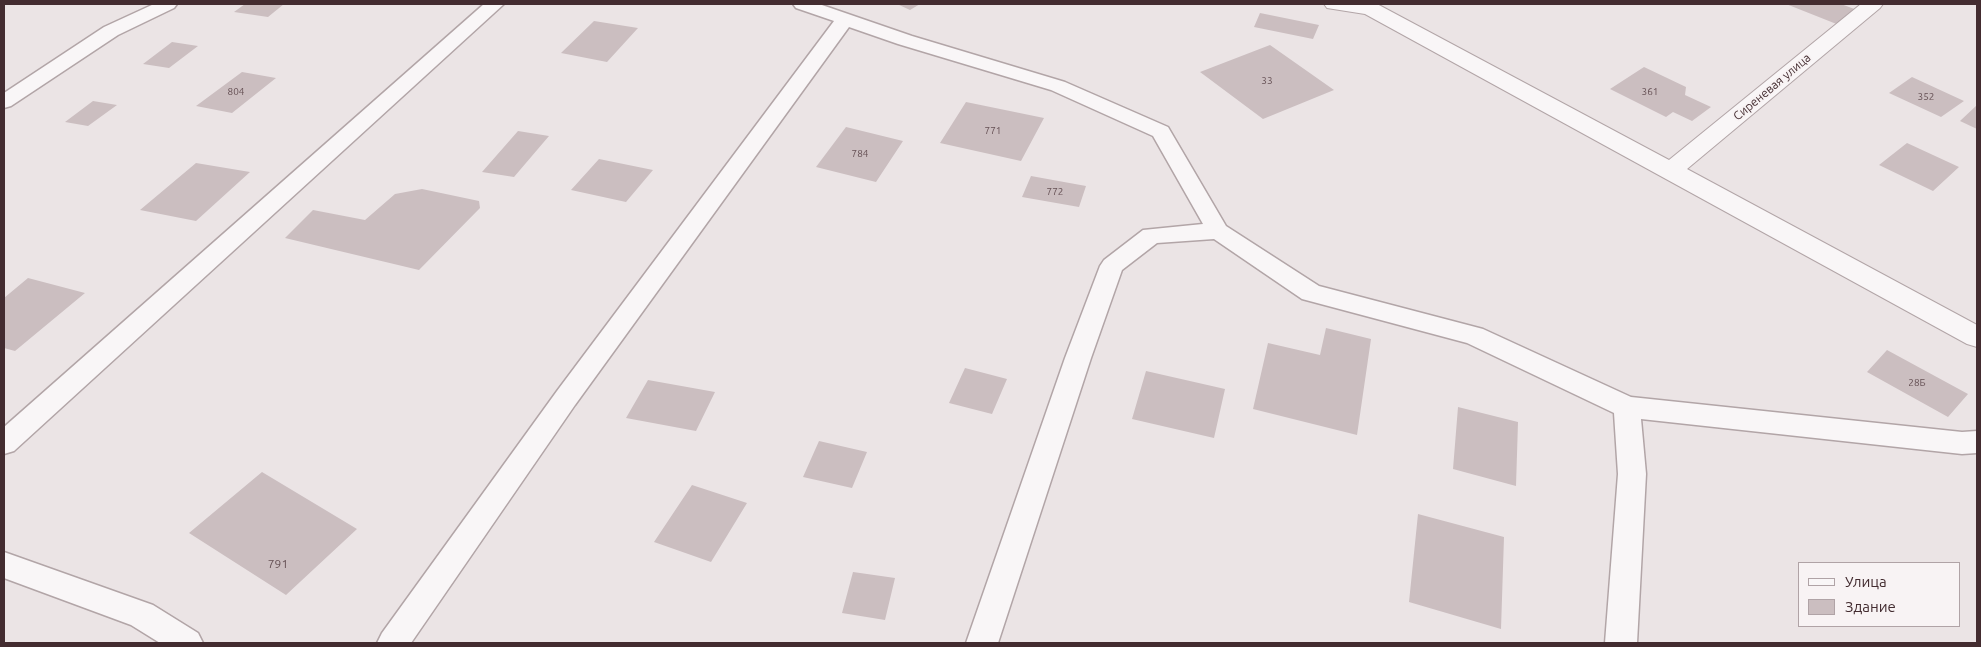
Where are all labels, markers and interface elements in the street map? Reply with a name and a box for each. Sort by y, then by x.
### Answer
street label: Сиреневая улица [1730,50,1814,124]
house number: 33 [1261,75,1273,87]
house number: 804 [228,86,244,98]
house number: 361 [1642,86,1658,98]
house number: 352 [1918,91,1934,103]
house number: 771 [985,125,1001,137]
house number: 784 [852,148,868,160]
house number: 772 [1047,186,1063,198]
house number: 28Б [1908,377,1926,389]
house number: 791 [268,557,288,571]
legend [1798,562,1961,627]
text: Улица [1845,573,1887,590]
text: Здание [1845,598,1896,615]

